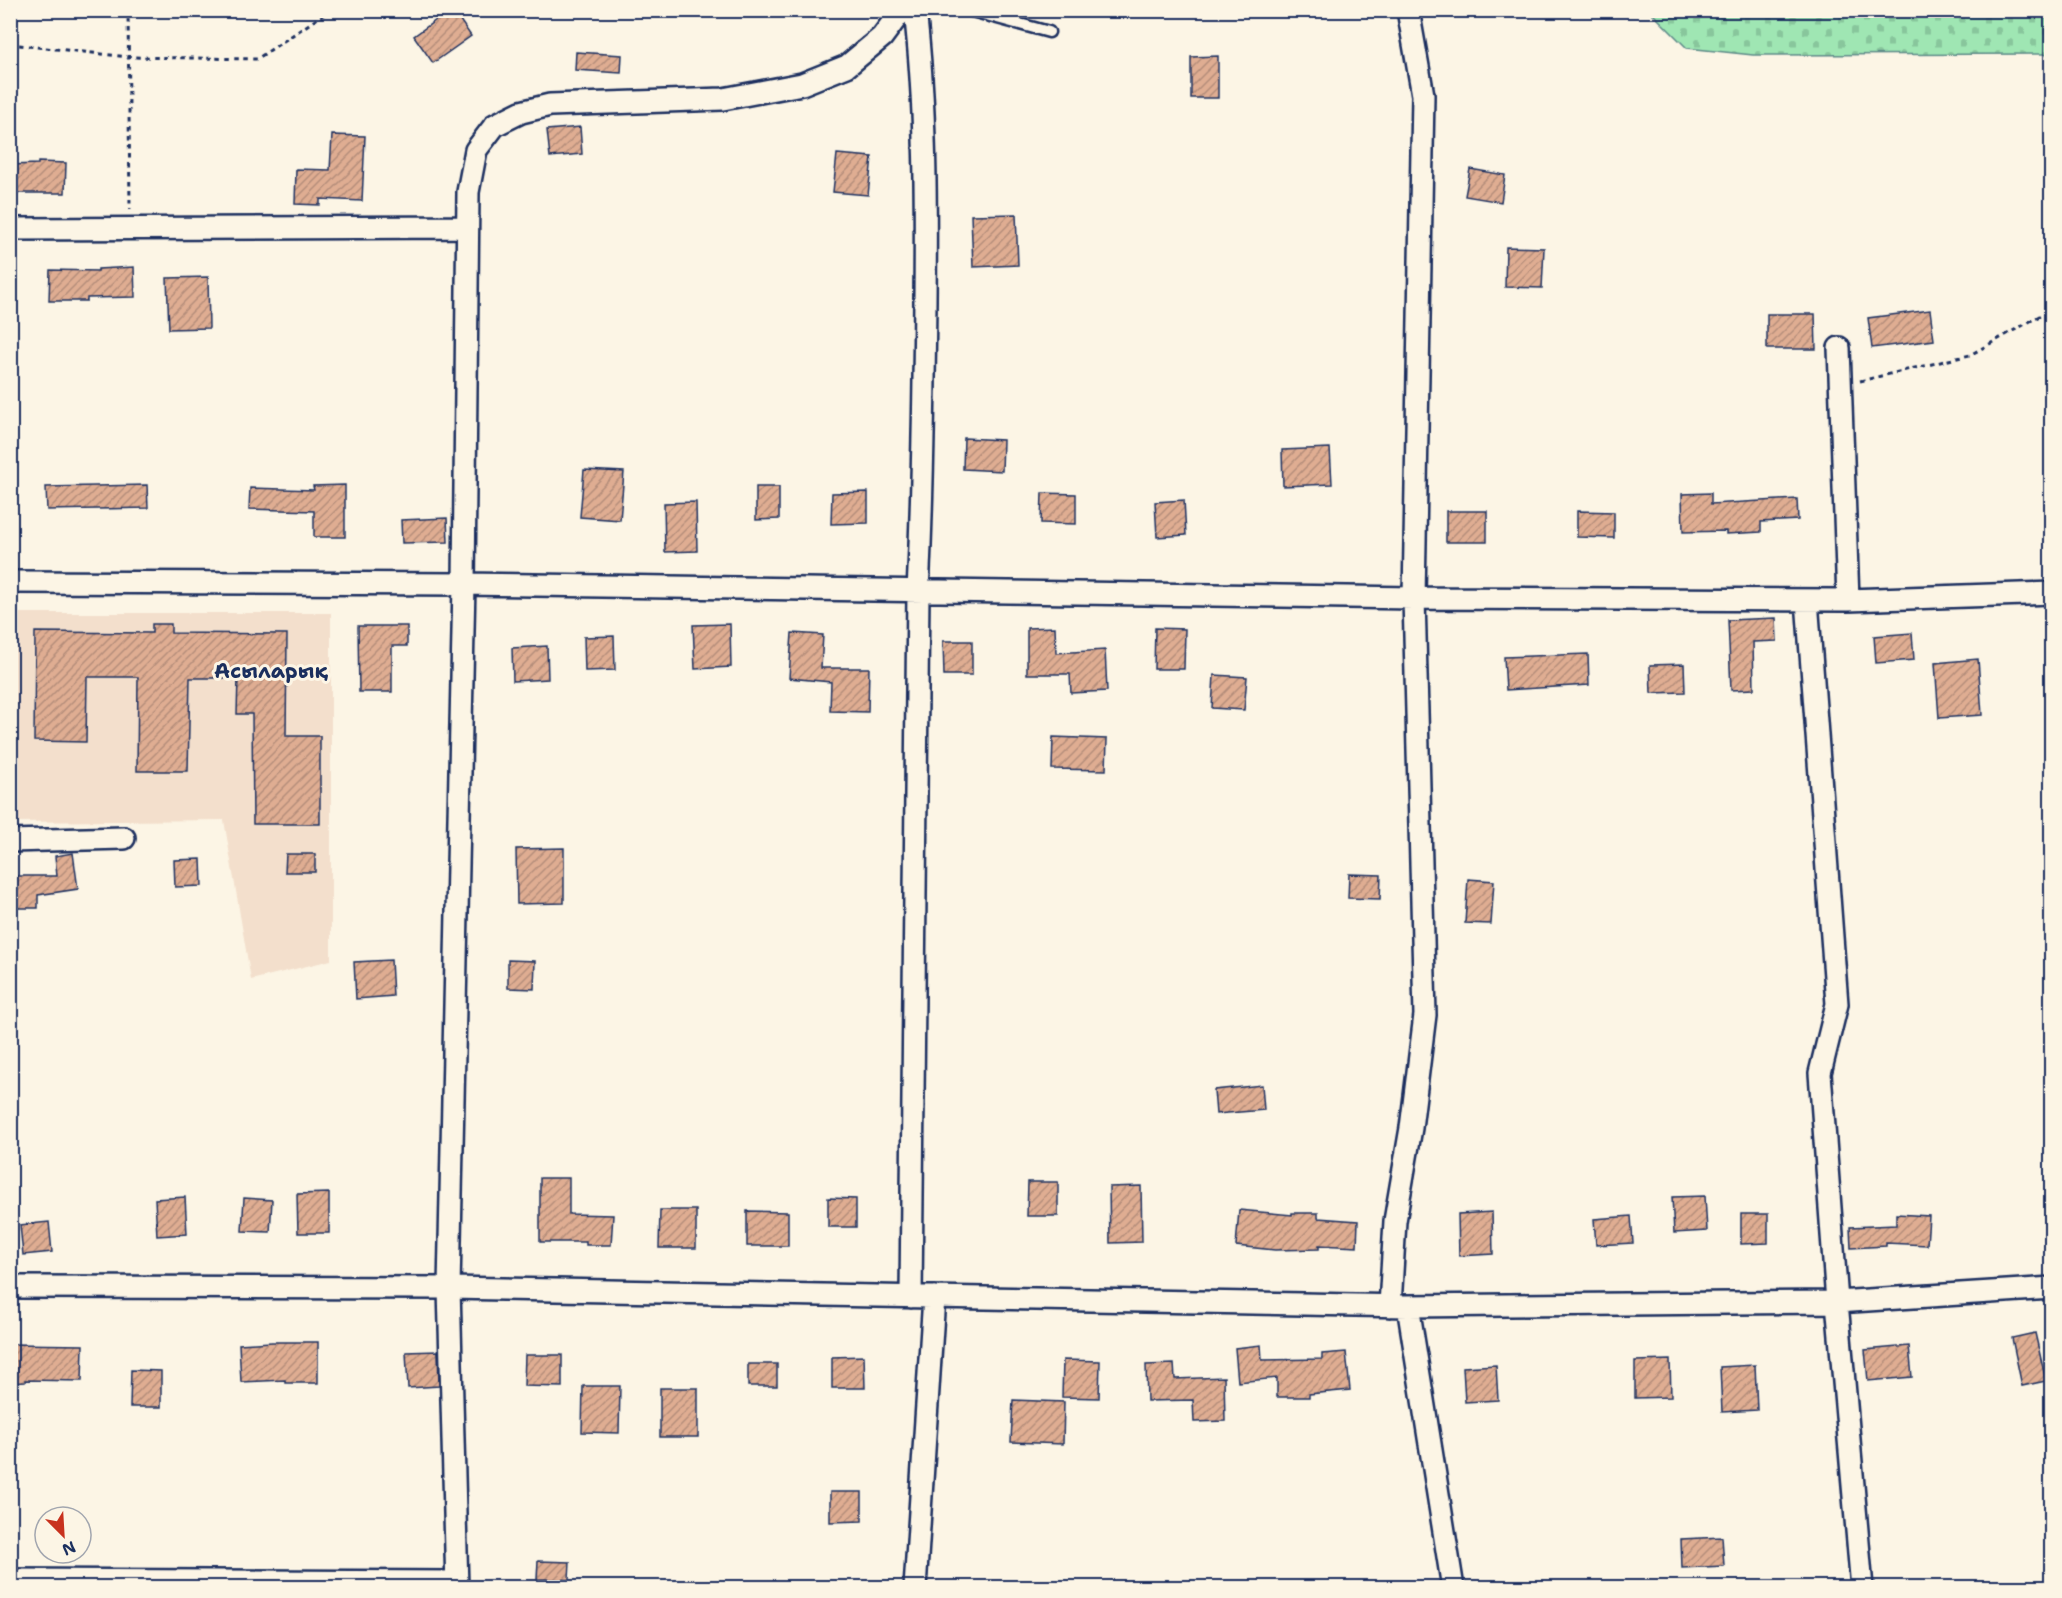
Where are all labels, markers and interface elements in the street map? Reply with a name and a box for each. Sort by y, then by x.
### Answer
district label: Асыларық [214,657,328,685]
north arrow [33,1505,93,1565]
text: N [59,1536,79,1560]

